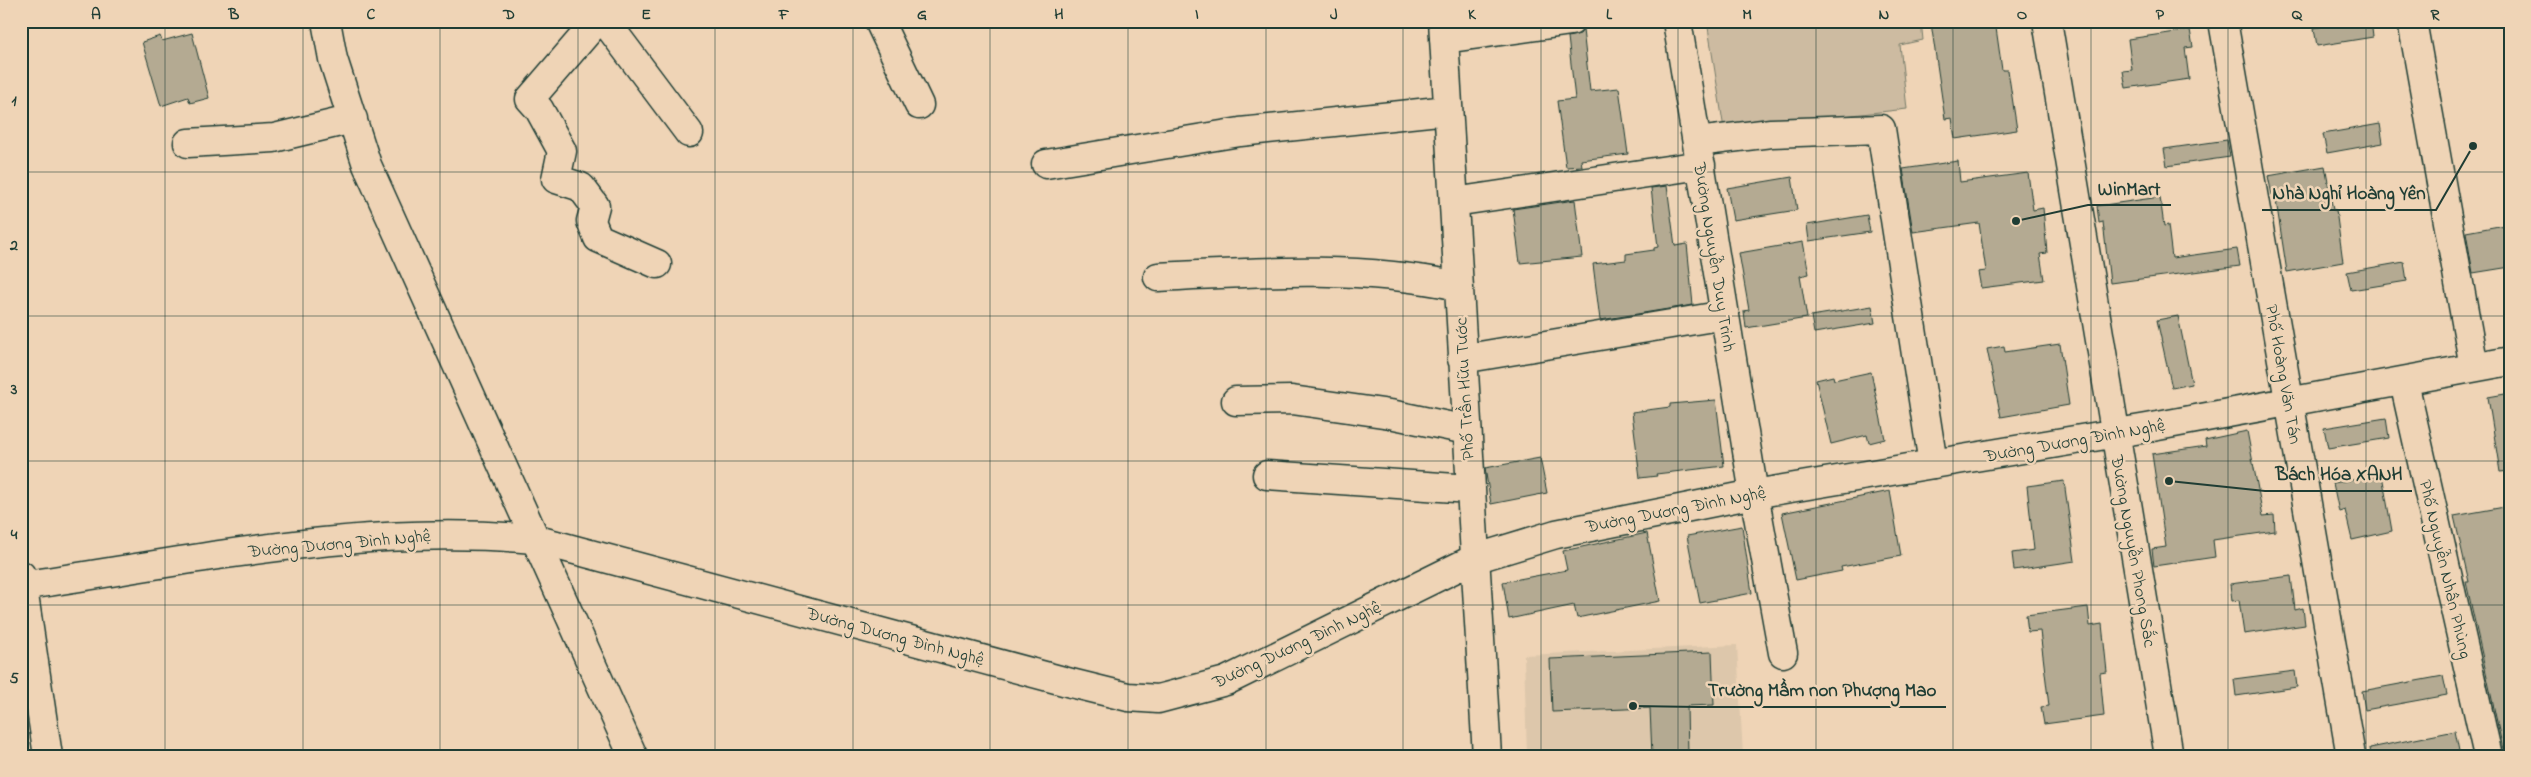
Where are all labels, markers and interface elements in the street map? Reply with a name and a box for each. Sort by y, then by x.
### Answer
text: A [91,3,101,27]
text: B [228,3,240,27]
text: C [367,3,376,27]
text: D [502,3,515,27]
text: E [641,3,651,27]
text: F [778,3,790,27]
text: G [917,3,927,27]
text: H [1054,3,1064,27]
text: I [1195,3,1199,27]
text: J [1330,3,1338,27]
text: K [1468,3,1477,27]
text: L [1606,3,1613,27]
text: M [1742,3,1752,27]
text: N [1879,3,1890,27]
text: O [2017,3,2028,27]
text: P [2156,3,2165,27]
text: Q [2292,3,2303,27]
text: R [2430,3,2441,27]
text: 1 [11,89,17,113]
street label: Đường Nguyễn Duy Trinh [1684,160,1741,354]
callout: WinMart [2088,171,2171,205]
callout: Nhà Nghỉ Hoàng Yên [2262,176,2436,210]
text: WinMart [2098,177,2161,204]
text: Nhà Nghỉ Hoàng Yên [2272,181,2426,210]
text: 2 [9,234,18,258]
street label: Phố Hoàng Văn Tán [2256,302,2307,447]
street label: Phố Trần Hữu Tước [1449,317,1483,461]
text: 3 [10,378,18,402]
street label: Đường Dương Đình Nghệ [1981,413,2169,472]
street label: Đường Nguyễn Phong Sắc [2101,452,2162,650]
callout: Bách Hóa XANH [2265,457,2412,491]
text: Bách Hóa XANH [2274,462,2403,489]
street label: Phố Nguyễn Nhân Phùng [2410,477,2477,662]
street label: Đường Dương Đình Nghệ [1582,481,1770,542]
text: 4 [10,523,18,547]
street label: Đường Dương Đình Nghệ [246,524,433,567]
street label: Đường Dương Đình Nghệ [1208,595,1387,698]
street label: Đường Dương Đình Nghệ [802,601,988,675]
text: 5 [9,667,19,691]
callout: Trường Mầm non Phượng Mao [1698,673,1946,707]
text: Trường Mầm non Phượng Mao [1708,678,1936,707]

